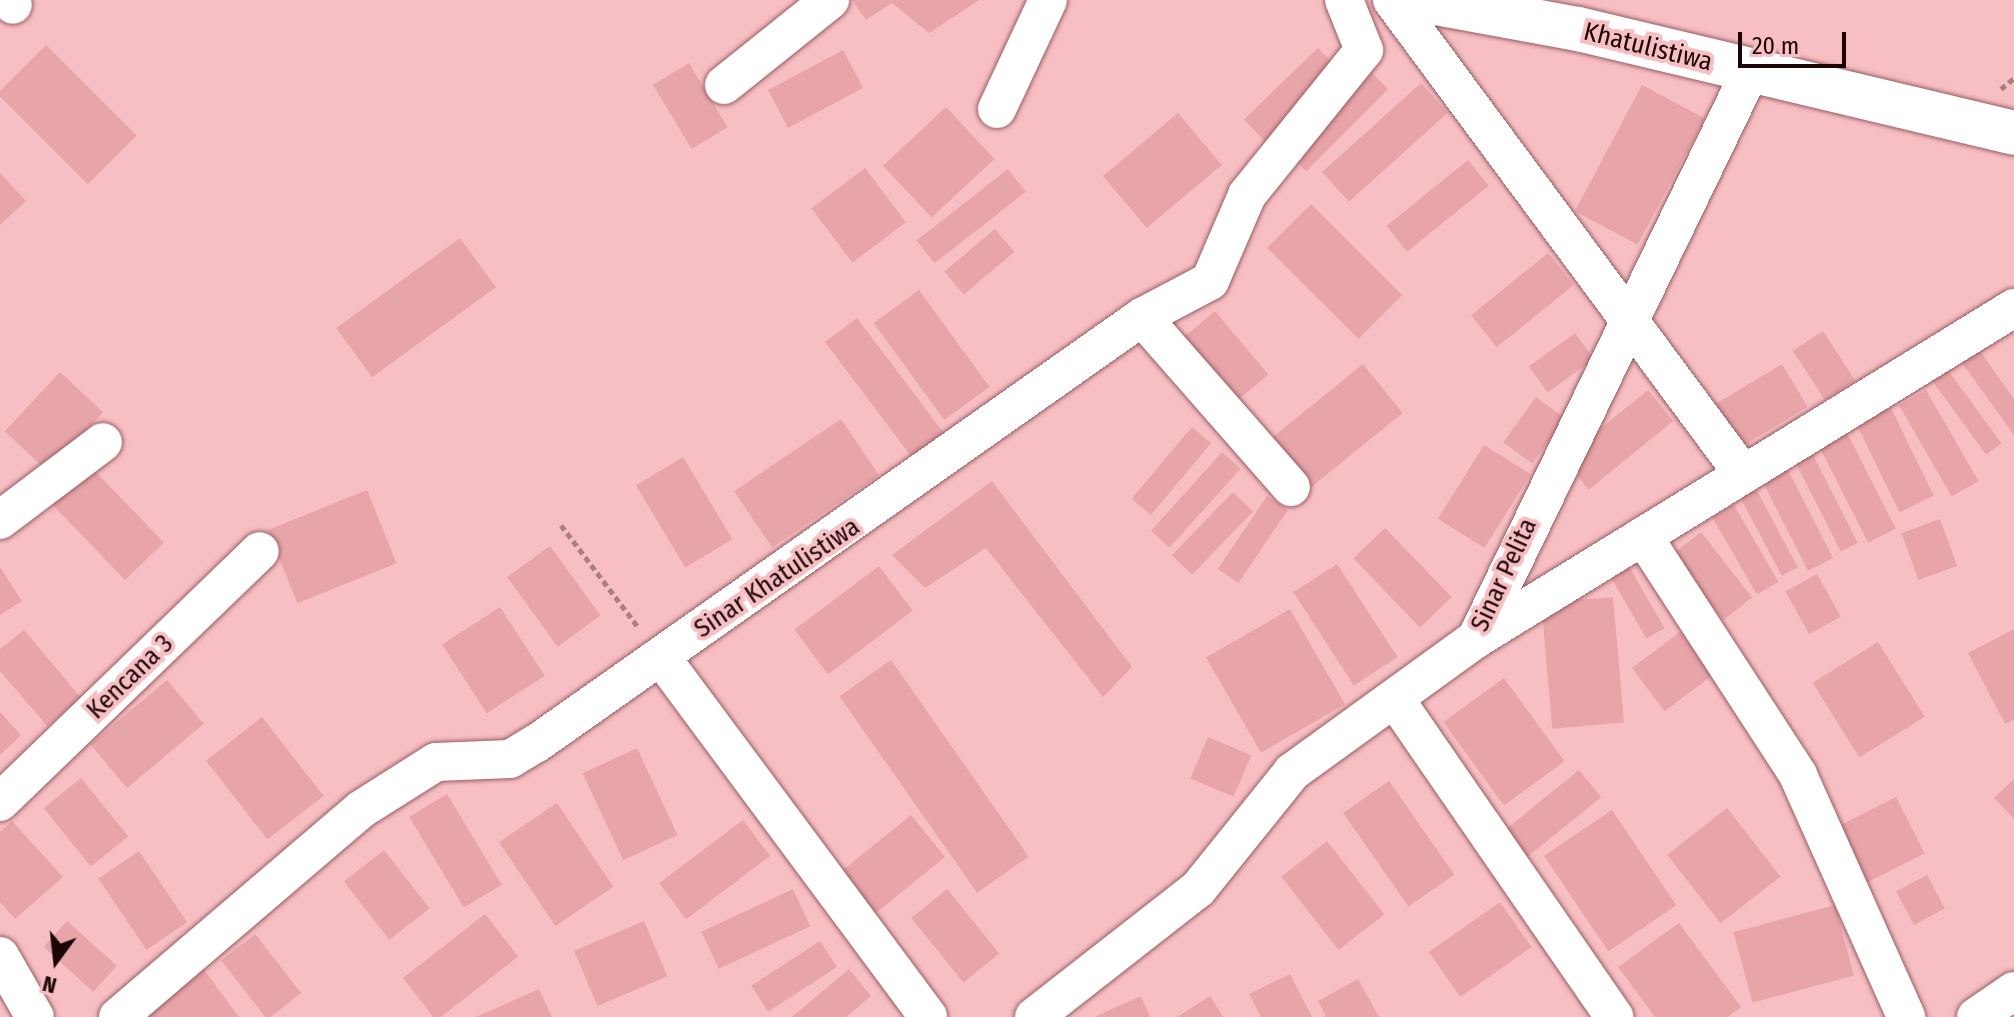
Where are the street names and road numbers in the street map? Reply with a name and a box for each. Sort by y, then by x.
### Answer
street label: Khatulistiwa [1581,16,1715,78]
street label: Sinar Khatulistiwa [689,511,865,645]
street label: Sinar Pelita [1464,513,1544,637]
street label: Kencana 3 [80,628,180,726]

